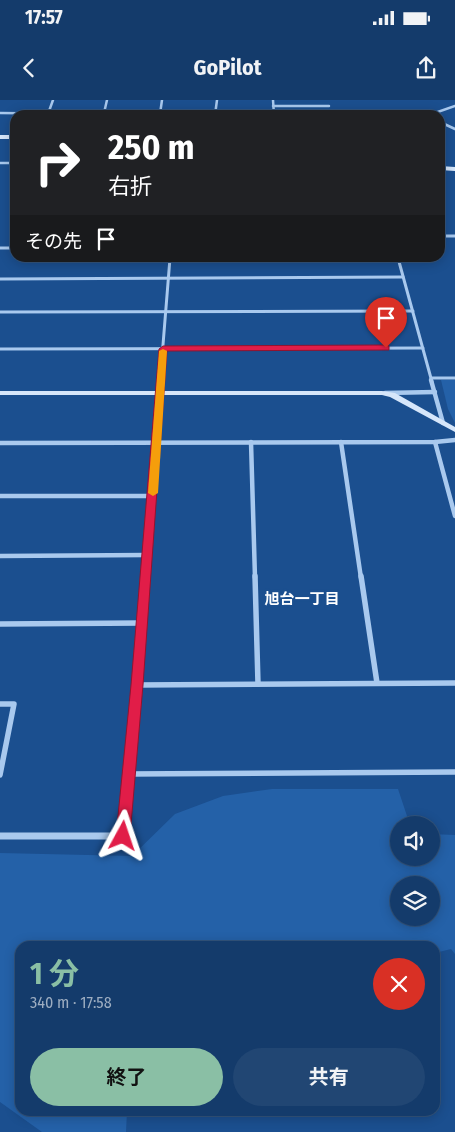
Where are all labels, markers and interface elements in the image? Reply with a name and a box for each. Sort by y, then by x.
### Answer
text: 17:57 [25,6,63,29]
icon: back [15,54,43,82]
text: GoPilot [194,54,261,81]
icon: share [412,54,440,82]
text: 250 m [108,126,195,168]
icon: right [25,130,90,195]
text: 右折 [108,173,152,200]
icon: arrive [92,225,120,253]
text: その先 [25,230,82,253]
pin [365,297,407,348]
icon: arrive [372,304,400,332]
district label: 旭台一丁目 [264,590,340,608]
position arrow [96,809,148,861]
map controls [390,816,440,926]
button: sound [390,816,440,866]
button: layers [390,876,440,926]
text: 1 分 [30,956,79,992]
button: close [373,958,425,1010]
text: 340 m · 17:58 [30,993,112,1012]
button: 終了 [30,1048,223,1106]
button: 共有 [233,1048,425,1106]

